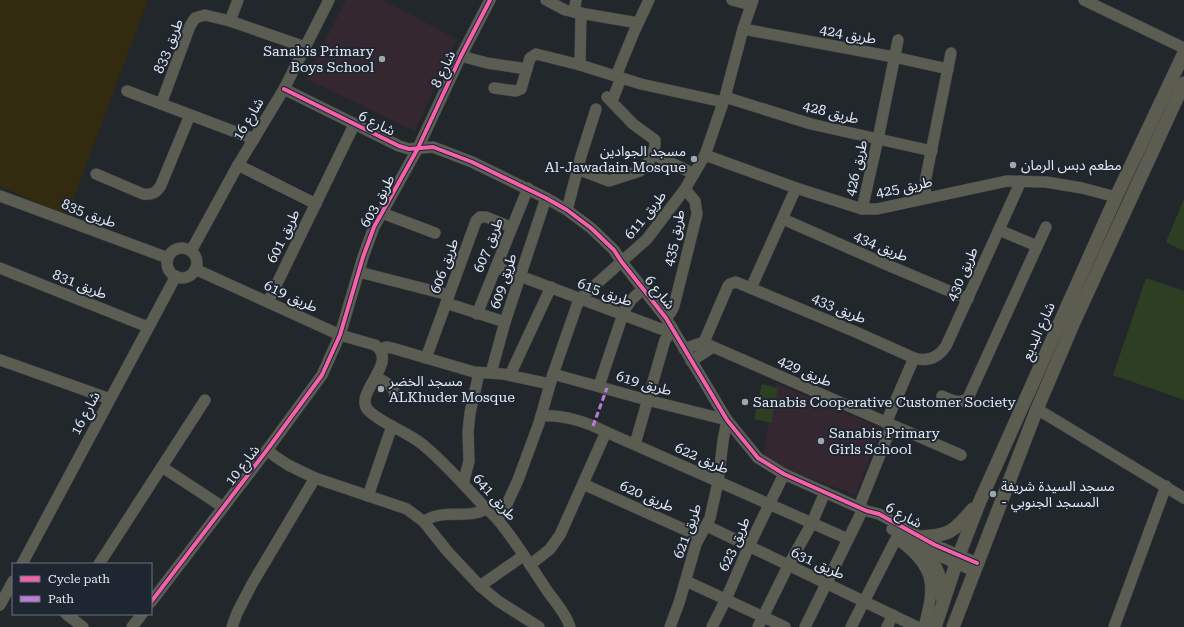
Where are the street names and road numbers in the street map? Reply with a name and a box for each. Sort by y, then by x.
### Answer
street label: طريق 833 [150,16,188,76]
street label: طريق 424 [818,21,878,49]
street label: شارع 8 [428,48,461,91]
street label: شارع 16 [229,95,269,145]
street label: طريق 428 [801,97,861,129]
street label: شارع 6 [355,107,398,141]
street label: طريق 426 [842,138,872,198]
street label: طريق 603 [357,172,399,231]
street label: طريق 425 [874,173,934,203]
street label: طريق 611 [621,188,671,244]
street label: طريق 835 [59,195,119,233]
street label: طريق 601 [263,207,305,266]
street label: طريق 435 [660,208,690,268]
street label: طريق 607 [470,215,508,275]
street label: طريق 434 [851,227,910,266]
street label: طريق 606 [427,236,463,296]
street label: طريق 430 [943,245,983,304]
street label: طريق 609 [487,251,521,311]
street label: طريق 831 [50,266,110,304]
street label: شارع 6 [639,272,678,314]
street label: طريق 615 [575,275,635,311]
street label: طريق 619 [261,277,320,317]
street label: طريق 433 [809,289,868,328]
street label: شارع البديع [1018,300,1061,364]
street label: طريق 429 [775,352,834,392]
street label: طريق 619 [614,367,674,400]
street label: شارع 16 [67,389,106,439]
street label: طريق 622 [672,439,731,479]
street label: شارع 10 [221,442,265,490]
street label: طريق 641 [468,470,520,525]
street label: طريق 620 [617,477,676,517]
street label: شارع 6 [882,499,925,534]
street label: طريق 621 [670,501,706,561]
street label: طريق 623 [715,515,755,574]
street label: طريق 631 [788,544,847,584]

